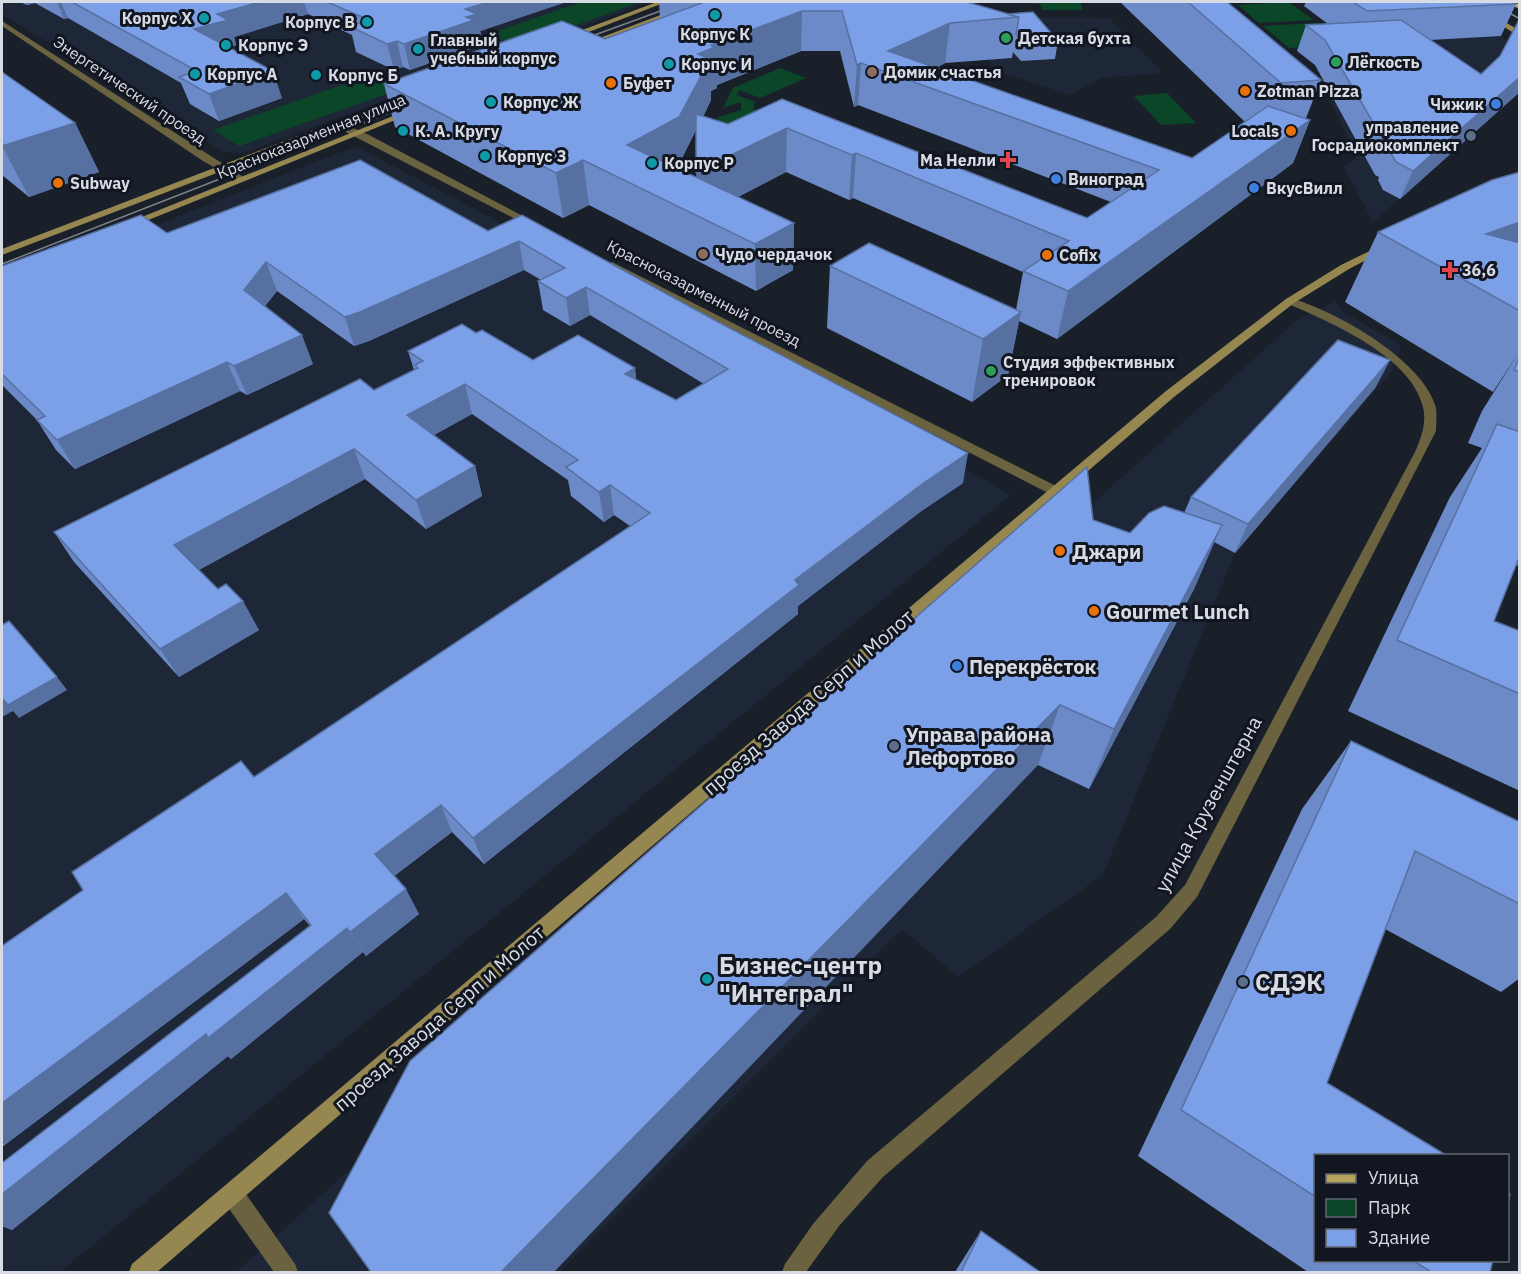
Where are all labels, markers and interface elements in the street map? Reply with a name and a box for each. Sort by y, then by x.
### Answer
place label: Корпус Х [122,8,192,28]
marker: Корпус К [708,8,722,22]
marker: Корпус Х [197,11,211,25]
place label: Корпус В [285,12,355,32]
marker: Корпус В [360,15,374,29]
place label: Корпус К [680,24,750,44]
place label: Детская бухта [1018,28,1131,48]
place label: Главный учебный корпус [430,30,556,68]
street label: Энергетический проезд [50,31,211,149]
marker: Детская бухта [999,31,1013,45]
place label: Корпус Э [238,35,308,55]
marker: Корпус Э [219,38,233,52]
marker: Главный учебный корпус [411,42,425,56]
place label: Лёгкость [1348,52,1419,72]
place label: Корпус И [681,54,752,74]
marker: Лёгкость [1329,55,1343,69]
marker: Корпус И [662,57,676,71]
place label: Домик счастья [884,62,1002,82]
place label: Корпус А [207,64,277,84]
place label: Корпус Б [328,65,398,85]
marker: Домик счастья [865,65,879,79]
marker: Корпус А [188,67,202,81]
marker: Корпус Б [309,68,323,82]
place label: Буфет [623,73,672,93]
marker: Буфет [604,76,618,90]
place label: Zotman Pizza [1257,81,1359,101]
marker: Zotman Pizza [1238,84,1252,98]
street label: Красноказарменная улица [214,89,409,183]
place label: Корпус Ж [503,92,579,112]
place label: Чижик [1430,94,1484,114]
marker: Корпус Ж [484,95,498,109]
marker: Чижик [1489,97,1503,111]
place label: управление Госрадиокомплект [1311,117,1459,155]
place label: К. А. Кругу [415,121,500,141]
place label: Locals [1231,121,1279,141]
marker: К. А. Кругу [396,124,410,138]
marker: Locals [1284,124,1298,138]
marker: управление Госрадиокомплект [1464,129,1478,143]
place label: Корпус З [497,146,566,166]
marker: Корпус З [478,149,492,163]
place label: Ма Нелли [920,150,996,170]
place label: Корпус Р [664,153,734,173]
marker: Ма Нелли [1001,153,1015,167]
marker: Корпус Р [645,156,659,170]
place label: Виноград [1068,169,1144,189]
marker: Виноград [1049,172,1063,186]
place label: Subway [70,173,130,193]
marker: Subway [51,176,65,190]
place label: ВкусВилл [1266,178,1343,198]
marker: ВкусВилл [1247,181,1261,195]
street label: Красноказарменный проезд [604,235,805,351]
place label: Чудо чердачок [715,244,832,264]
place label: Cofix [1059,245,1098,265]
marker: Чудо чердачок [696,247,710,261]
marker: Cofix [1040,248,1054,262]
place label: 36,6 [1462,260,1496,280]
marker: 36,6 [1443,263,1457,277]
place label: Студия эффективных тренировок [1003,352,1175,390]
marker: Студия эффективных тренировок [984,364,998,378]
place label: Джари [1072,538,1141,565]
marker: Джари [1053,544,1067,558]
place label: Gourmet Lunch [1106,598,1250,625]
street label: проезд Завода Серп и Молот [697,603,919,801]
marker: Gourmet Lunch [1087,604,1101,618]
place label: Перекрёсток [969,653,1097,680]
marker: Перекрёсток [950,659,964,673]
street label: улица Крузенштерна [1148,711,1268,897]
place label: Управа района Лефортово [906,721,1051,771]
marker: Управа района Лефортово [887,739,901,753]
street label: проезд Завода Серп и Молот [328,919,550,1117]
place label: Бизнес-центр "Интеграл" [719,949,882,1009]
place label: СДЭК [1255,966,1323,998]
marker: Бизнес-центр "Интеграл" [700,972,714,986]
marker: СДЭК [1236,975,1250,989]
legend [1314,1154,1509,1262]
text: Улица [1368,1166,1419,1189]
text: Парк [1368,1196,1411,1219]
text: Здание [1368,1226,1430,1249]

